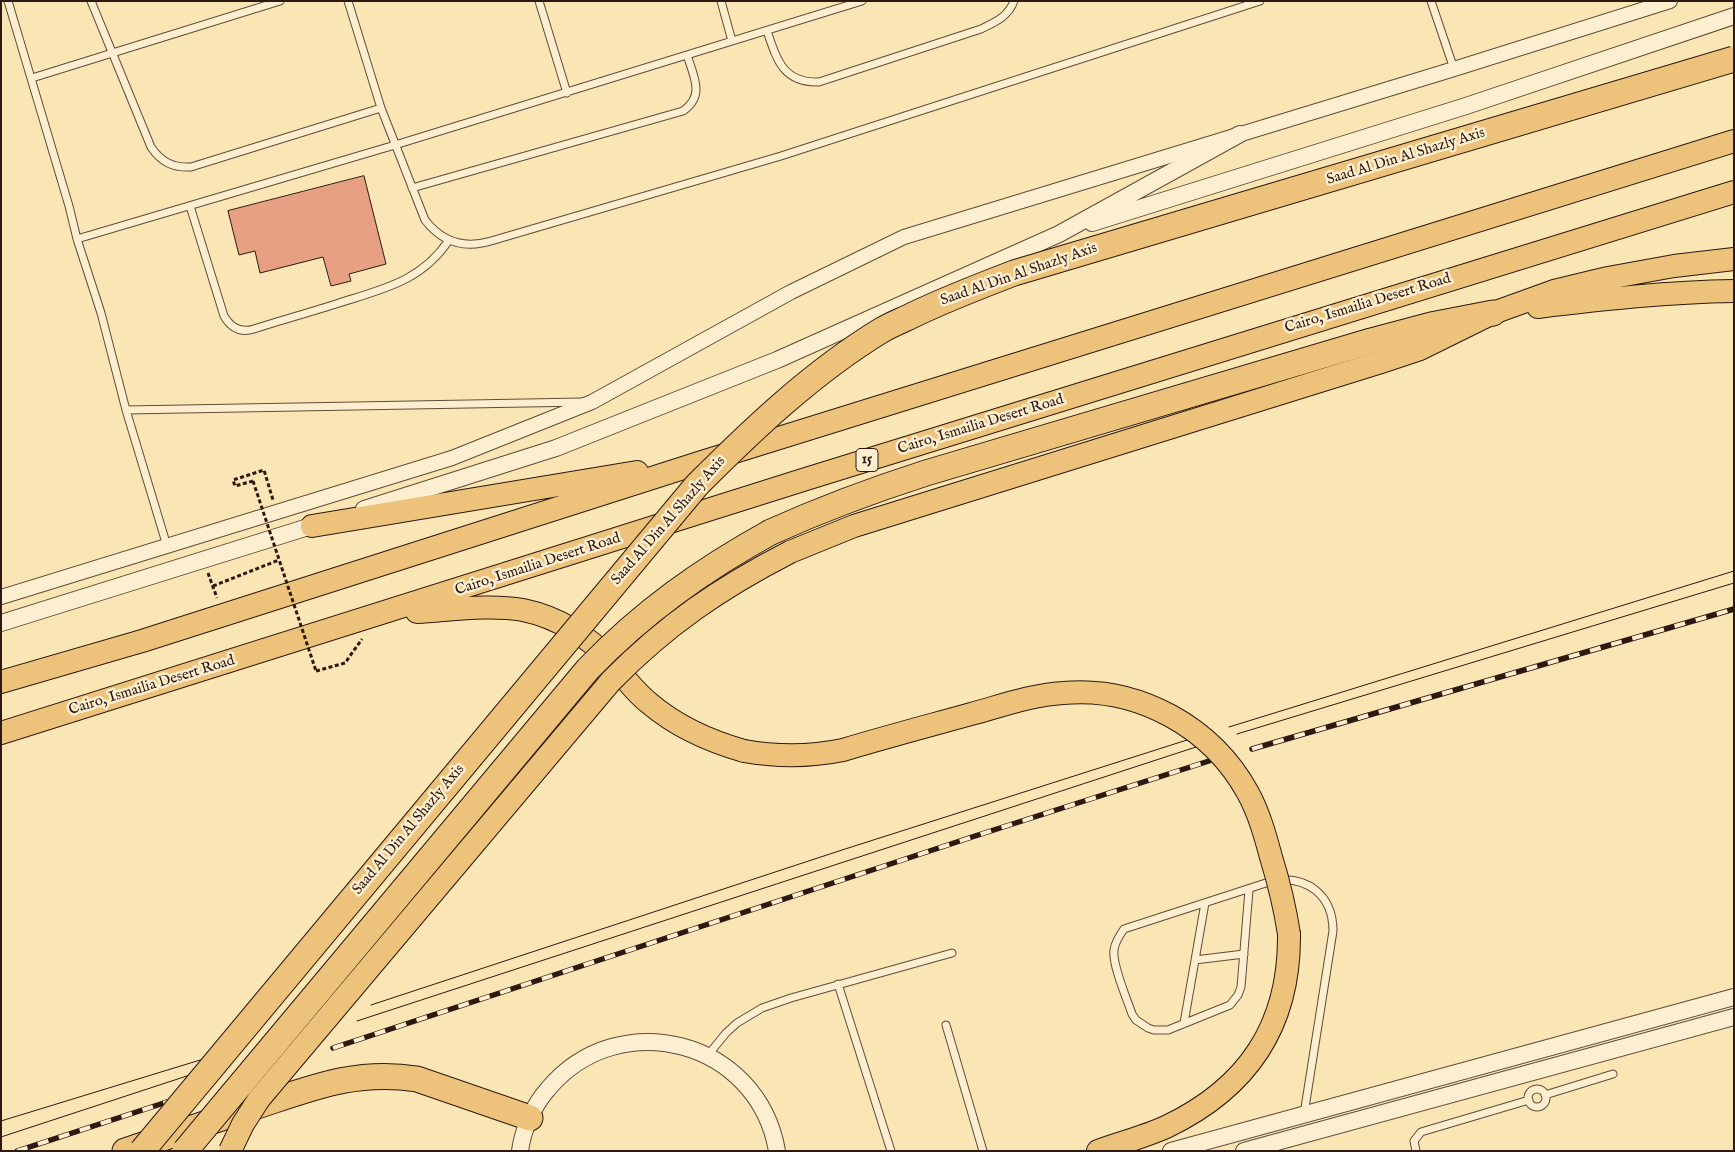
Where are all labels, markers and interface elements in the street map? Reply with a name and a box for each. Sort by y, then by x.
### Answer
street label: Saad Al Din Al Shazly Axis [1325,124,1487,190]
street label: Saad Al Din Al Shazly Axis [938,240,1100,310]
street label: Cairo, Ismailia Desert Road [1283,270,1453,338]
street label: Cairo, Ismailia Desert Road [896,391,1066,459]
road number: 15 [856,448,878,472]
street label: Saad Al Din Al Shazly Axis [608,453,730,589]
street label: Cairo, Ismailia Desert Road [453,530,623,600]
street label: Cairo, Ismailia Desert Road [67,652,237,720]
street label: Saad Al Din Al Shazly Axis [349,761,469,899]

